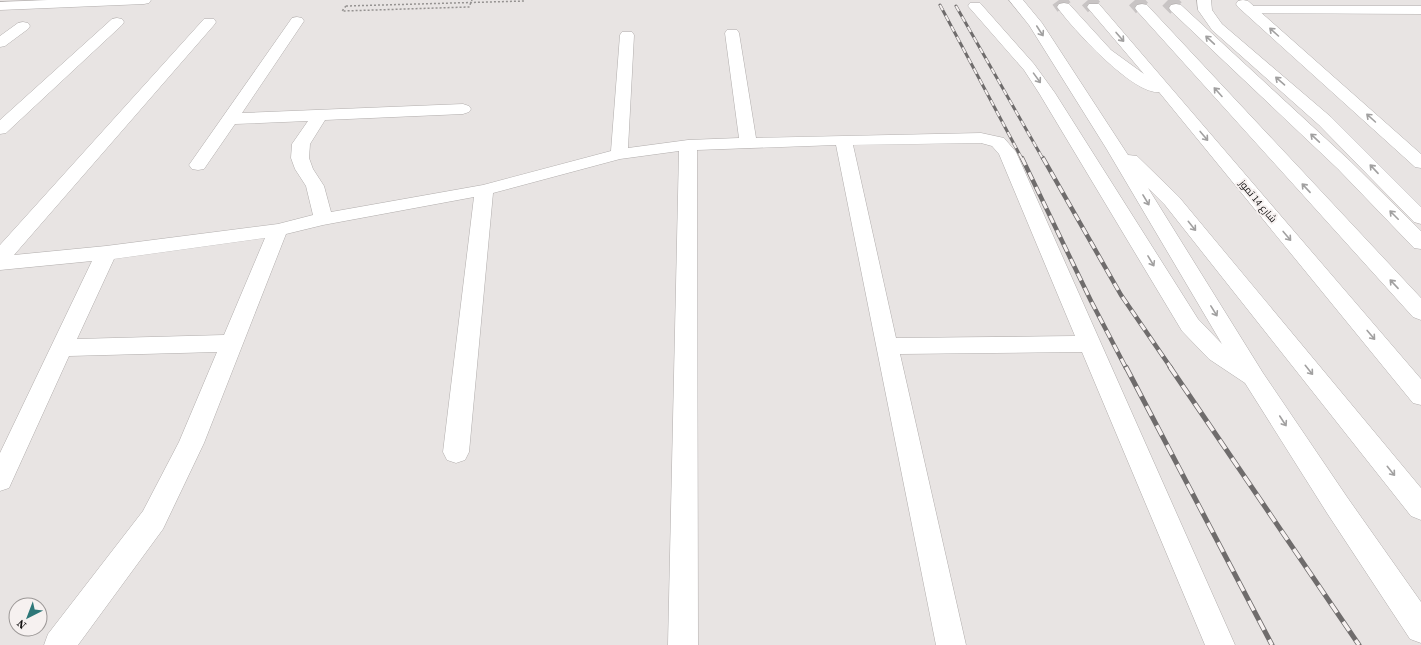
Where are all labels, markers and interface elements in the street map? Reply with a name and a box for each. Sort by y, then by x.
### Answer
one-way arrow [1036,25,1044,36]
one-way arrow [1269,27,1279,36]
one-way arrow [1115,31,1124,42]
one-way arrow [1205,35,1215,45]
one-way arrow [1033,73,1041,84]
one-way arrow [1274,76,1285,85]
one-way arrow [1214,87,1223,97]
one-way arrow [1366,113,1376,123]
one-way arrow [1200,130,1208,141]
one-way arrow [1310,134,1320,143]
one-way arrow [1370,164,1379,175]
street label: شارع 14 تموز [1236,176,1280,225]
one-way arrow [1301,183,1311,193]
one-way arrow [1143,194,1151,206]
one-way arrow [1389,210,1398,220]
one-way arrow [1187,220,1196,231]
one-way arrow [1283,230,1292,241]
one-way arrow [1147,255,1155,266]
one-way arrow [1390,278,1399,289]
one-way arrow [1210,305,1218,317]
one-way arrow [1366,330,1375,341]
one-way arrow [1305,365,1314,376]
one-way arrow [1279,416,1287,427]
one-way arrow [1387,466,1396,477]
north arrow [8,597,48,637]
text: N [14,616,30,632]

